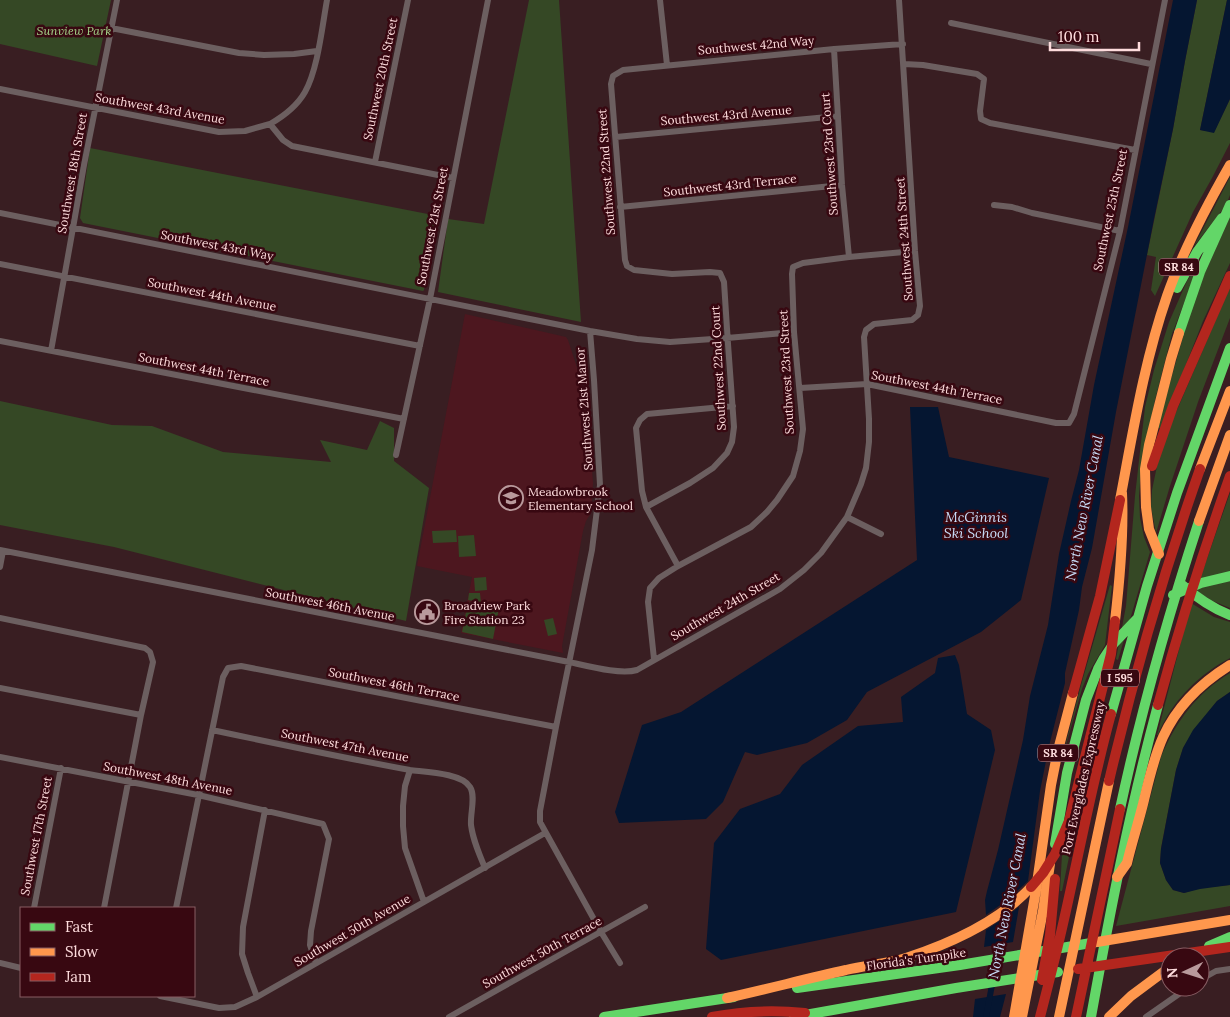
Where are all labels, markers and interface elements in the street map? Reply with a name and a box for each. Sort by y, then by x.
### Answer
street label: Southwest 20th Street [360,16,400,142]
scale bar [1050,20,1139,52]
park label: Sunview Park [36,23,112,38]
text: 100 m [1058,27,1099,46]
street label: Southwest 42nd Way [697,32,815,58]
street label: Southwest 43rd Avenue [94,89,227,127]
street label: Southwest 23rd Court [817,92,841,216]
street label: Southwest 43rd Avenue [660,102,793,128]
street label: Southwest 22nd Street [594,108,618,236]
street label: Southwest 18th Street [54,111,90,234]
street label: Southwest 25th Street [1090,147,1130,272]
street label: Southwest 21st Street [413,165,451,286]
street label: Southwest 43rd Terrace [663,171,798,199]
street label: Southwest 24th Street [892,176,916,301]
street label: Southwest 43rd Way [159,227,275,263]
road number: SR 84 [1159,258,1199,276]
street label: Southwest 44th Avenue [146,274,278,314]
street label: Southwest 22nd Court [707,305,729,431]
street label: Southwest 23rd Street [775,309,797,435]
street label: Southwest 21st Manor [572,346,596,471]
street label: Southwest 44th Terrace [137,349,271,389]
street label: Southwest 44th Terrace [870,367,1004,407]
water label: North New River Canal [1061,434,1107,582]
place label: Meadowbrook Elementary School [528,484,633,513]
school or university icon: Meadowbrook Elementary School [498,485,524,511]
water label: McGinnis Ski School [944,508,1008,542]
street label: Southwest 24th Street [668,568,783,643]
street label: Southwest 46th Avenue [264,584,396,624]
place label: Broadview Park Fire Station 23 [444,598,531,627]
public building icon: Broadview Park Fire Station 23 [414,599,440,625]
street label: Southwest 46th Terrace [327,664,461,704]
road number: I 595 [1101,670,1139,686]
street label: Port Everglades Expressway [1058,699,1108,856]
street label: Southwest 47th Avenue [280,725,411,765]
road number: SR 84 [1038,744,1078,761]
street label: Southwest 48th Avenue [102,758,234,798]
street label: Southwest 17th Street [17,775,55,897]
water label: North New River Canal [984,832,1030,980]
street label: Southwest 50th Avenue [291,890,413,969]
legend [20,907,195,997]
street label: Southwest 50th Terrace [480,913,605,991]
text: Fast [65,917,93,936]
text: Slow [65,942,98,961]
street label: Florida's Turnpike [865,945,967,973]
north arrow [1160,947,1210,997]
text: Jam [64,967,92,986]
text: N [1163,967,1181,979]

